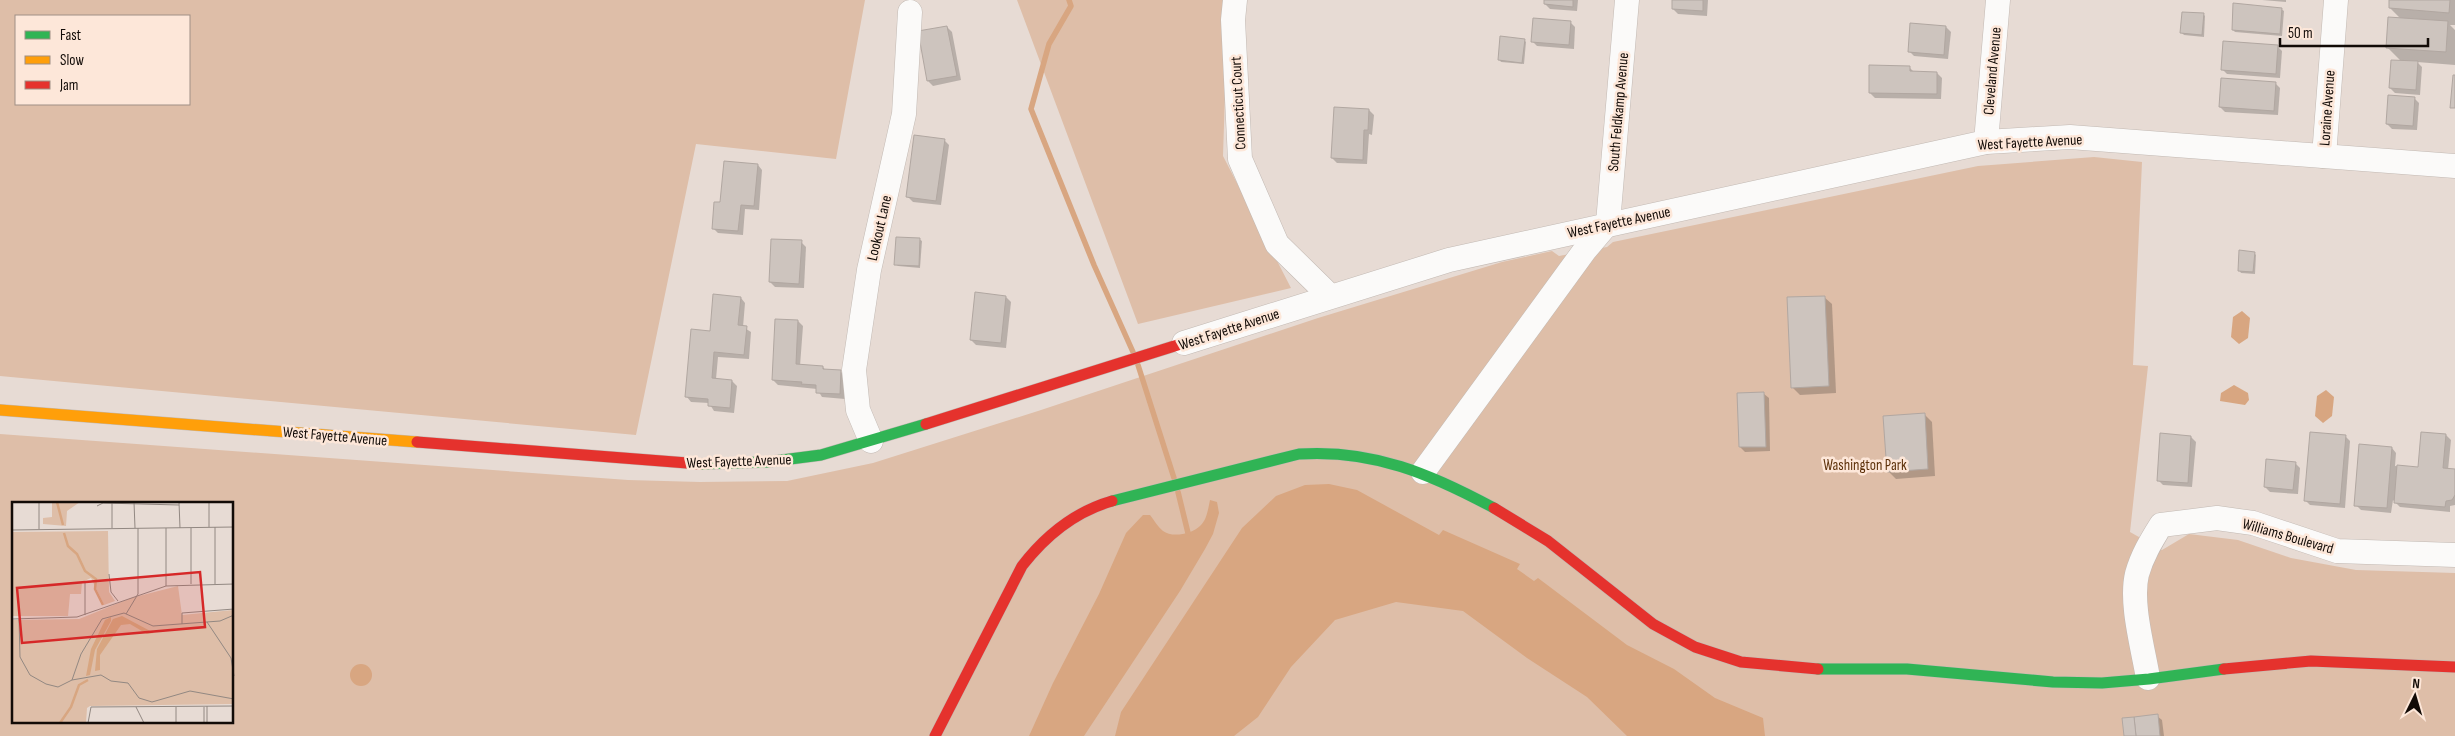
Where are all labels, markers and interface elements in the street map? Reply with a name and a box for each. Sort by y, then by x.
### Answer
legend [15,15,190,105]
scale bar [2280,15,2428,47]
text: 50 m [2288,24,2313,43]
text: Fast [60,26,82,45]
street label: Cleveland Avenue [1979,26,2006,116]
text: Slow [60,51,84,70]
street label: South Feldkamp Avenue [1604,52,1633,172]
street label: Connecticut Court [1227,55,1250,150]
street label: Loraine Avenue [2315,70,2340,146]
text: Jam [59,76,78,95]
street label: West Fayette Avenue [1977,130,2083,155]
street label: Lookout Lane [863,194,896,263]
street label: West Fayette Avenue [1566,202,1672,243]
street label: West Fayette Avenue [1176,304,1282,355]
street label: West Fayette Avenue [282,422,388,451]
street label: West Fayette Avenue [686,450,792,473]
park label: Washington Park [1823,456,1907,475]
inset map [12,502,234,724]
street label: Williams Boulevard [2240,514,2336,559]
north arrow [2390,671,2440,721]
text: N [2412,675,2421,692]

